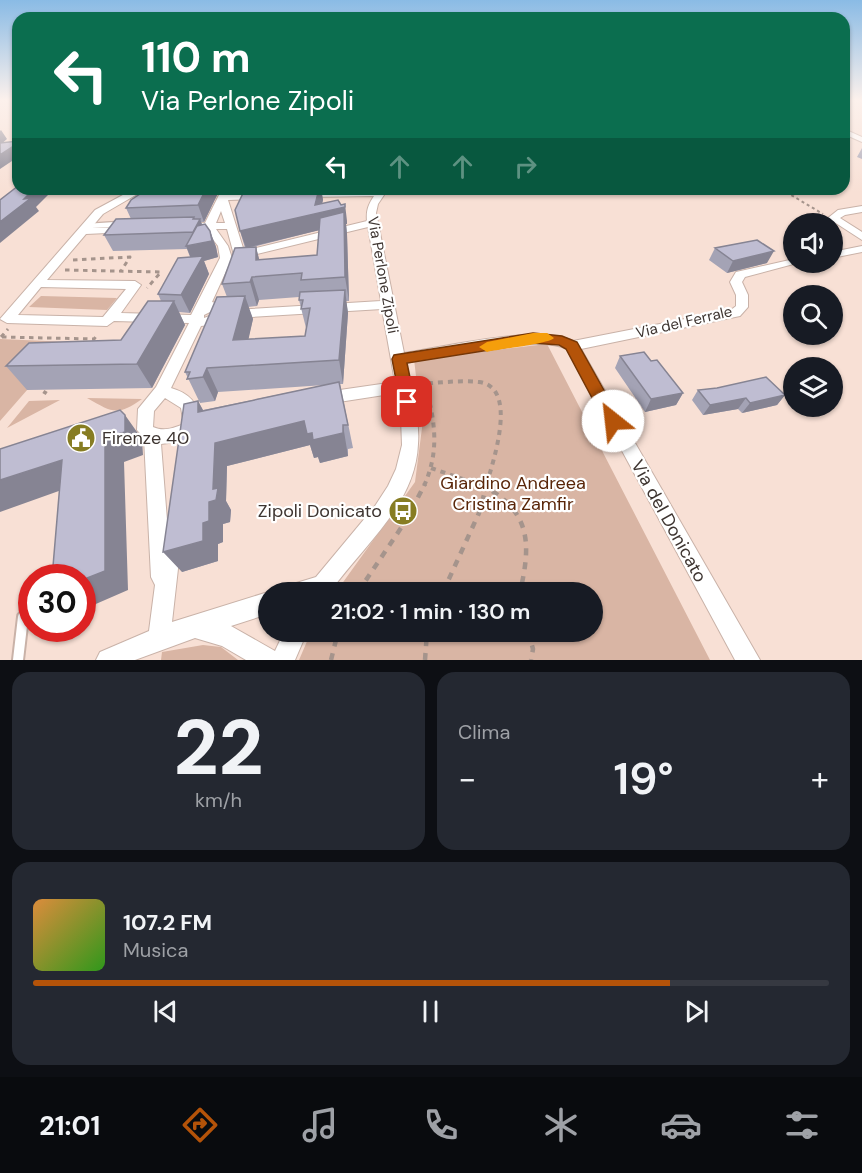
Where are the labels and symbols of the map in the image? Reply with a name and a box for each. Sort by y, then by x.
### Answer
street label: Via Perlone Zipoli [363,215,403,335]
street label: Via del Ferrale [634,301,734,343]
pin [381,376,432,427]
position arrow [581,389,645,453]
public building icon: Firenze 40 [65,422,97,454]
place label: Firenze 40 [102,426,189,450]
street label: Via del Donicato [625,456,713,586]
park label: Giardino Andreea Cristina Zamfir [440,471,586,516]
bus stop icon: Zipoli Donicato [387,495,419,527]
place label: Zipoli Donicato [258,499,382,523]
speed limit sign: 30 [18,564,96,642]

